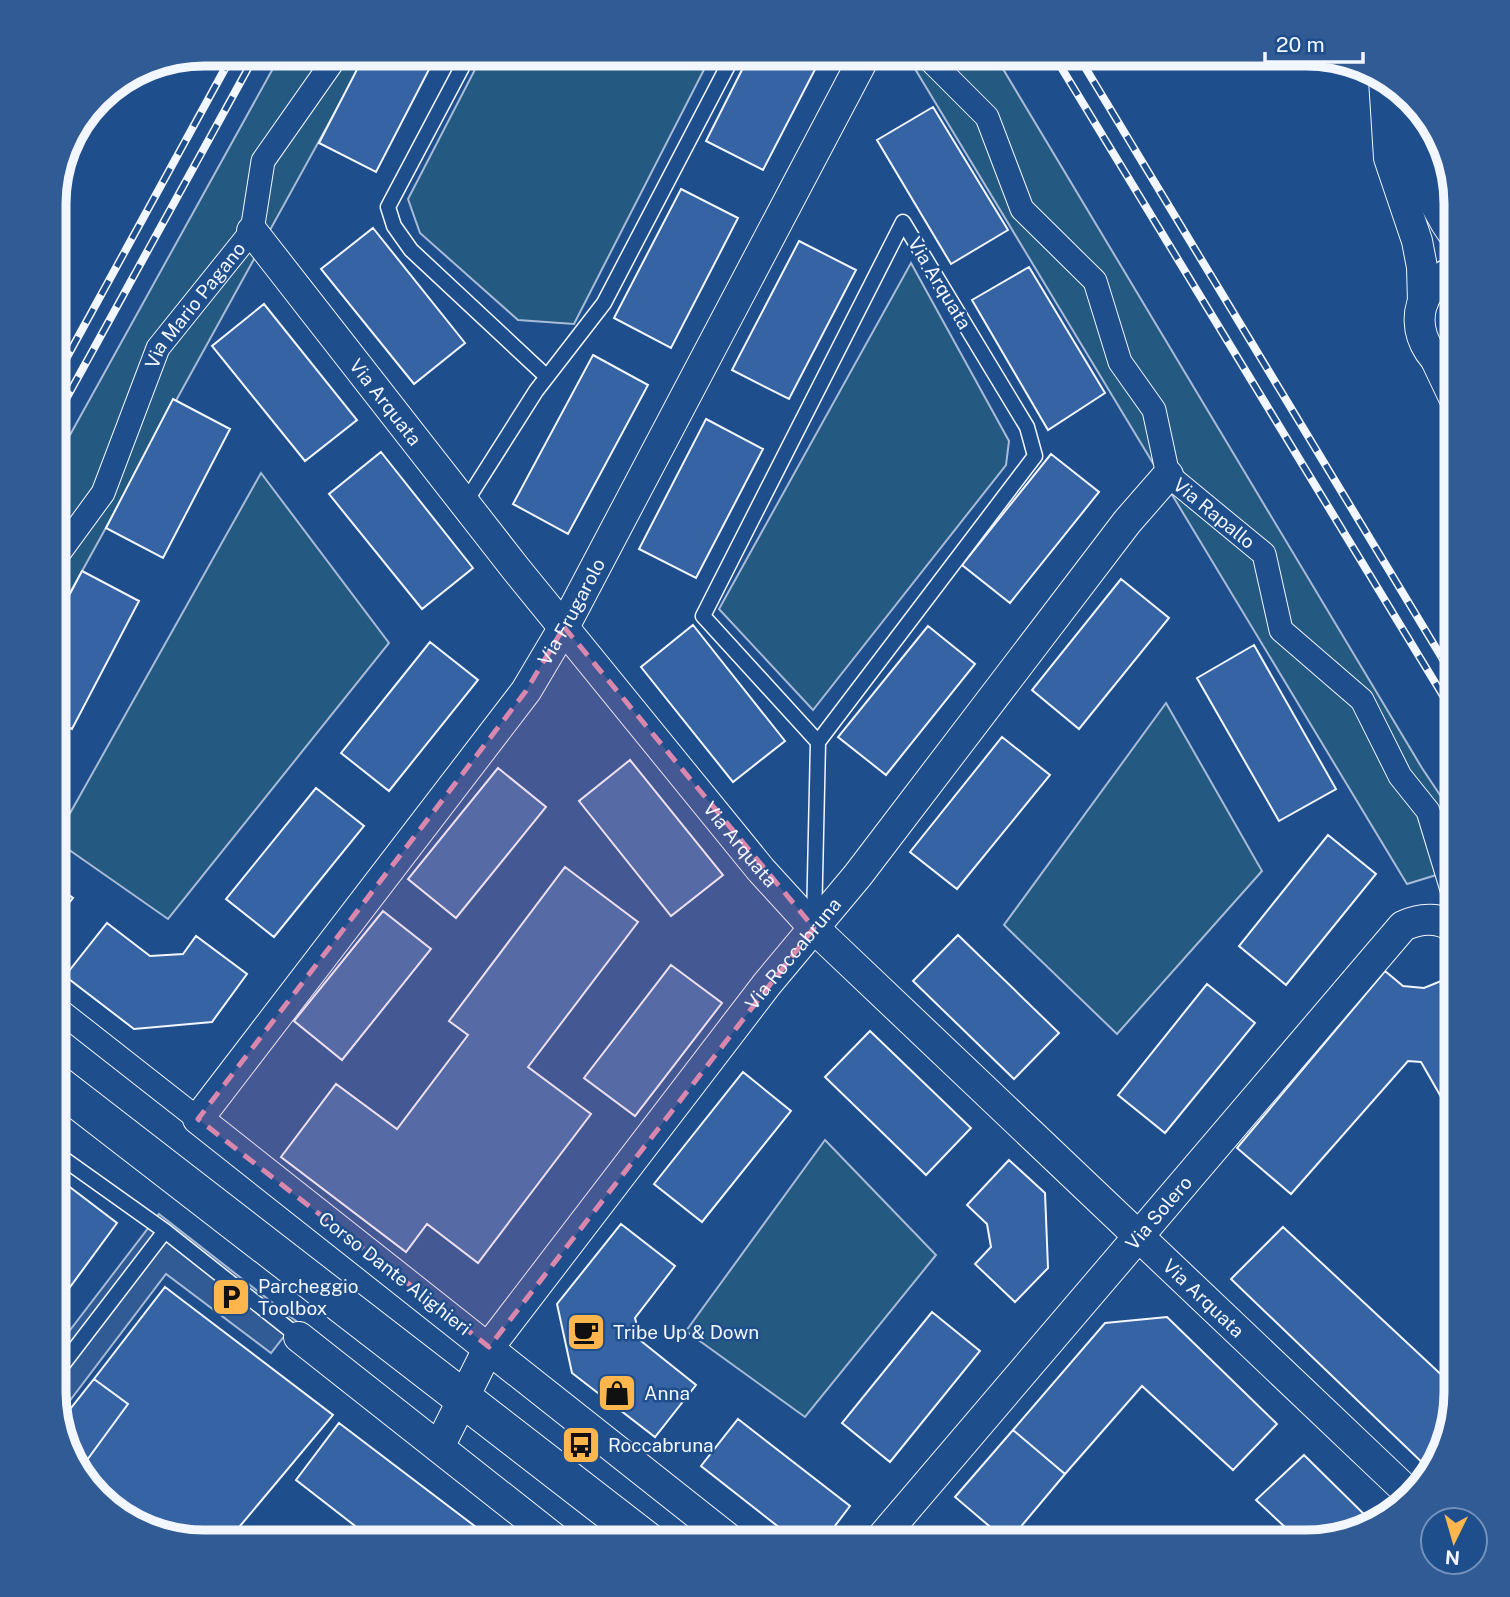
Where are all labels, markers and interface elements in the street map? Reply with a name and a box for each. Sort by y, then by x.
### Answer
scale bar [1265,21,1363,65]
text: 20 m [1276,32,1325,57]
street label: Via Arquata [904,233,976,333]
street label: Via Mario Pagano [140,238,250,371]
street label: Via Arquata [345,354,426,450]
street label: Via Rapallo [1169,473,1259,553]
street label: Via Frugarolo [533,555,609,669]
street label: Via Arquata [699,797,782,891]
street label: Via Roccabruna [741,893,845,1014]
street label: Via Solero [1121,1171,1196,1254]
street label: Corso Dante Alighieri [315,1207,475,1339]
street label: Via Arquata [1158,1254,1249,1342]
place label: Parcheggio Toolbox [258,1275,358,1319]
parking icon: Parcheggio Toolbox [210,1276,252,1318]
cafe icon: Tribe Up & Down [565,1311,607,1353]
place label: Tribe Up & Down [613,1321,759,1343]
shop icon: Anna [596,1372,638,1414]
place label: Anna [644,1382,690,1404]
bus stop icon: Roccabruna [560,1424,602,1466]
place label: Roccabruna [608,1434,714,1456]
north arrow [1419,1506,1489,1576]
text: N [1444,1546,1461,1570]

